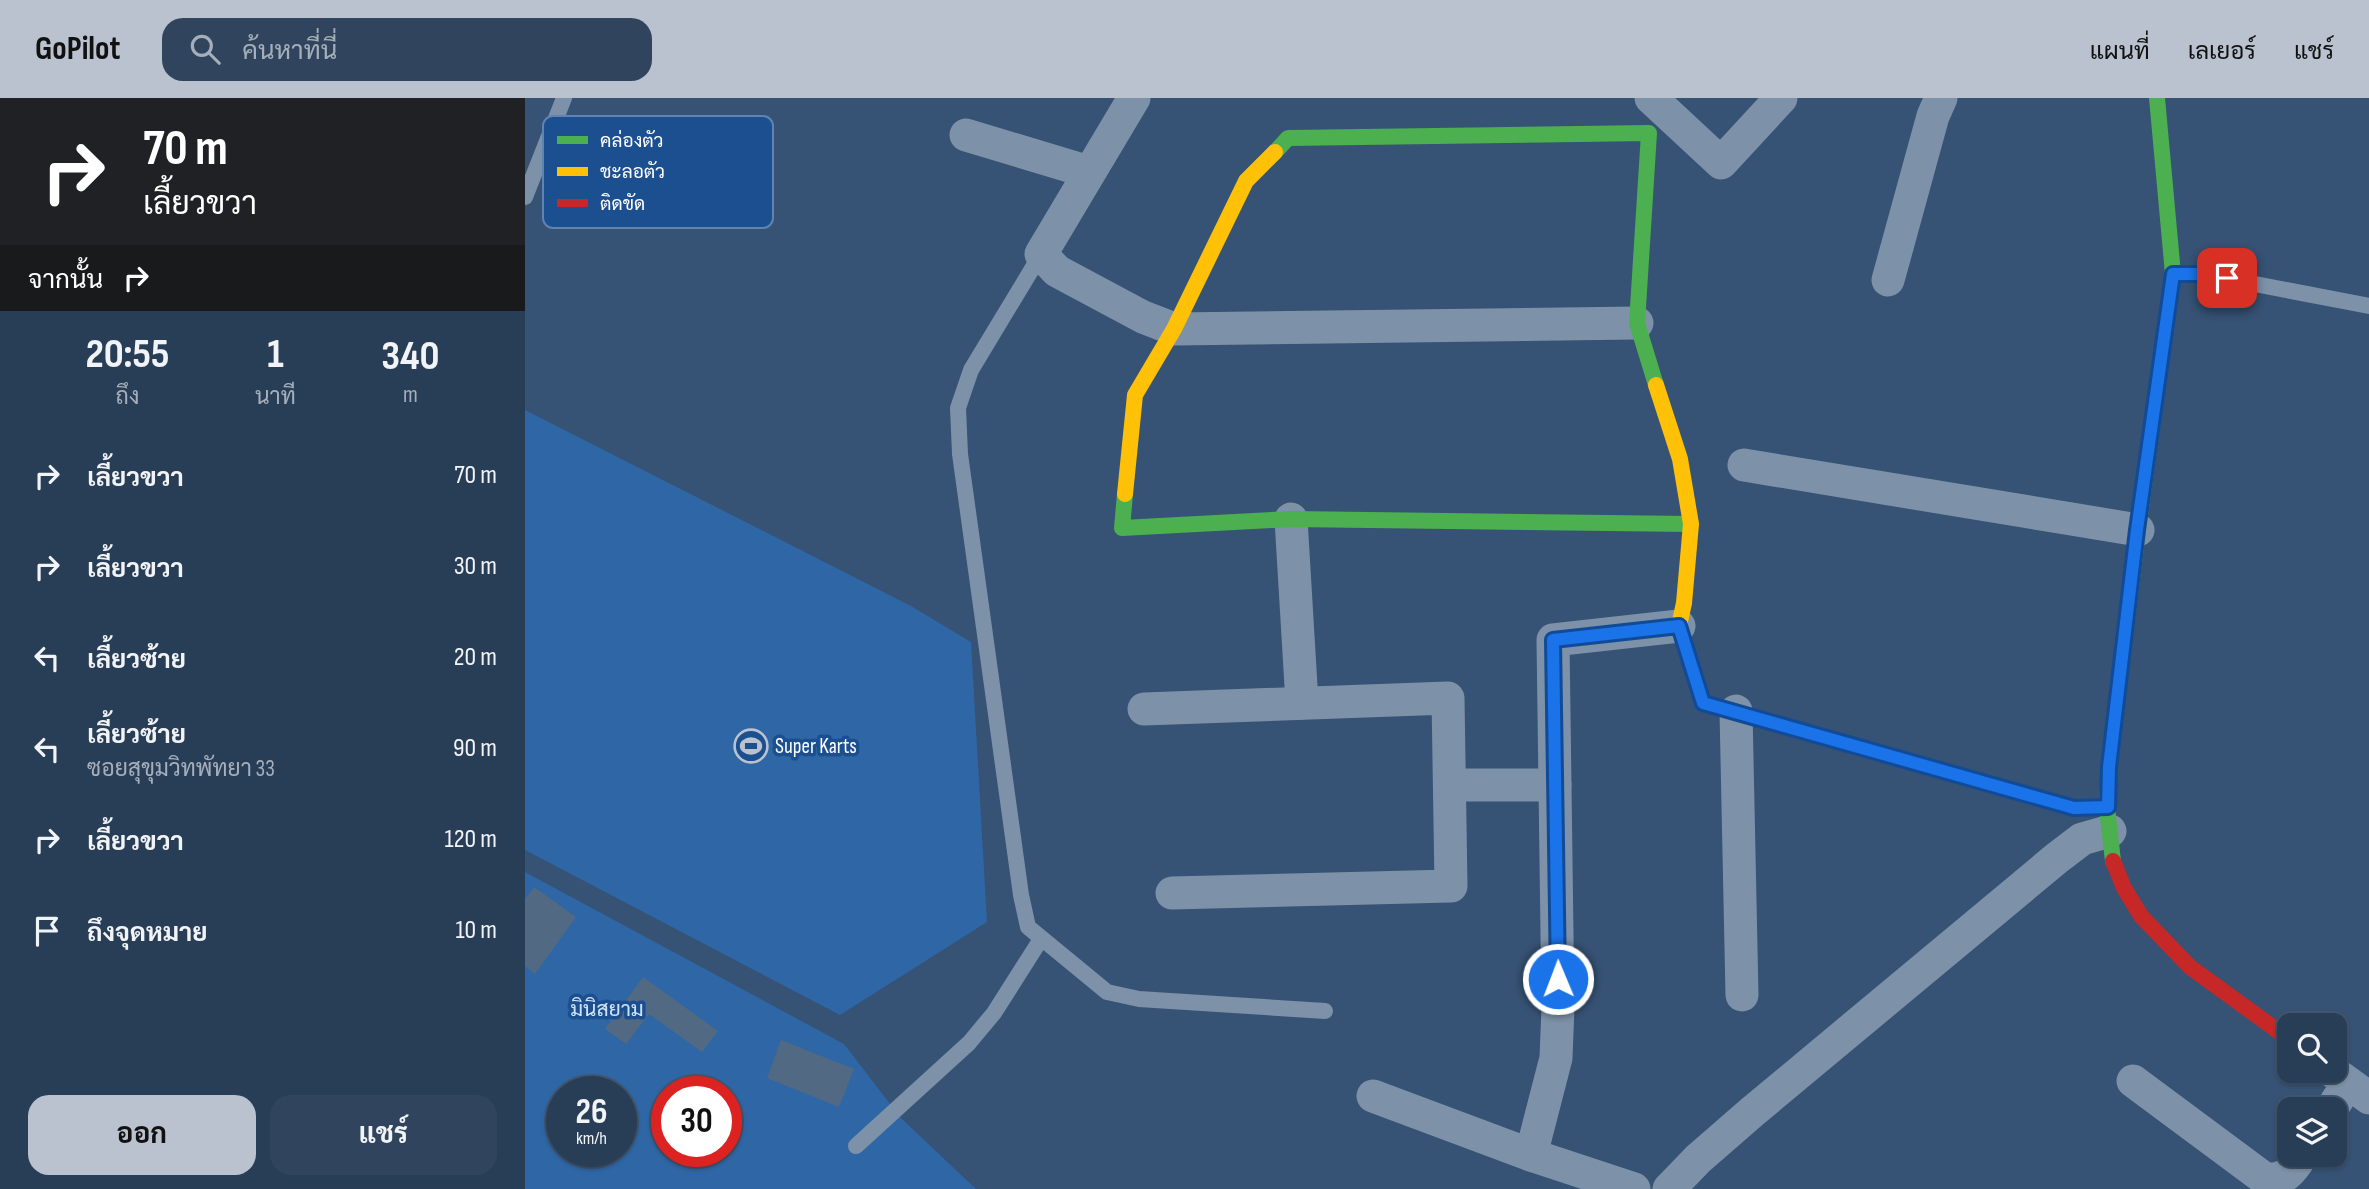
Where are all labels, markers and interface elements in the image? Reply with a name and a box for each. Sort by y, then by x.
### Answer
search box [162,18,652,81]
text: GoPilot [35,29,120,69]
icon: search [186,30,224,68]
text: ค้นหาที่นี่ [242,36,337,67]
text: แผนที่ [2090,37,2150,66]
text: เลเยอร์ [2188,37,2256,66]
text: แชร์ [2294,37,2334,66]
legend [543,116,773,228]
text: 70 m [143,120,228,179]
icon: right [28,126,119,217]
text: คล่องตัว [600,129,664,153]
text: ชะลอตัว [600,161,665,184]
text: เลี้ยวขวา [143,185,257,224]
text: ติดขัด [600,193,645,216]
pin [2197,248,2257,308]
icon: right [117,259,155,297]
icon: arrive [2208,259,2246,297]
text: จากนั้น [28,265,103,296]
text: 20:55 [85,329,170,380]
text: 1 [267,329,284,380]
text: 340 [381,331,440,382]
text: m [403,381,418,409]
text: ถึง [116,383,139,411]
text: นาที [255,383,296,411]
icon: right [28,457,66,495]
text: 70 m [454,460,497,491]
text: เลี้ยวขวา [87,463,184,494]
icon: right [28,548,66,586]
text: 30 m [454,551,497,582]
text: เลี้ยวขวา [87,554,184,585]
icon: left [28,639,66,677]
text: 20 m [454,642,497,673]
text: เลี้ยวซ้าย [87,645,186,676]
text: เลี้ยวซ้าย [87,720,186,751]
sports icon: Super Karts [732,727,770,765]
icon: left [28,730,66,768]
text: 90 m [453,733,497,764]
place label: Super Karts [775,734,857,759]
text: ซอยสุขุมวิทพัทยา 33 [87,755,275,783]
icon: right [28,821,66,859]
text: 120 m [444,824,497,855]
text: เลี้ยวขวา [87,827,184,858]
icon: arrive [28,912,66,950]
text: 10 m [455,915,497,946]
text: ถึงจุดหมาย [87,918,208,949]
position arrow [1521,942,1595,1016]
park label: มินิสยาม [570,997,644,1022]
map controls [2277,1013,2347,1167]
button: search [2277,1013,2347,1083]
speed limit sign: 30 [651,1076,742,1167]
text: 26 [576,1091,607,1134]
button: ออก [28,1095,256,1175]
button: แชร์ [270,1095,497,1175]
button: layers [2277,1097,2347,1167]
text: km/h [576,1128,607,1149]

